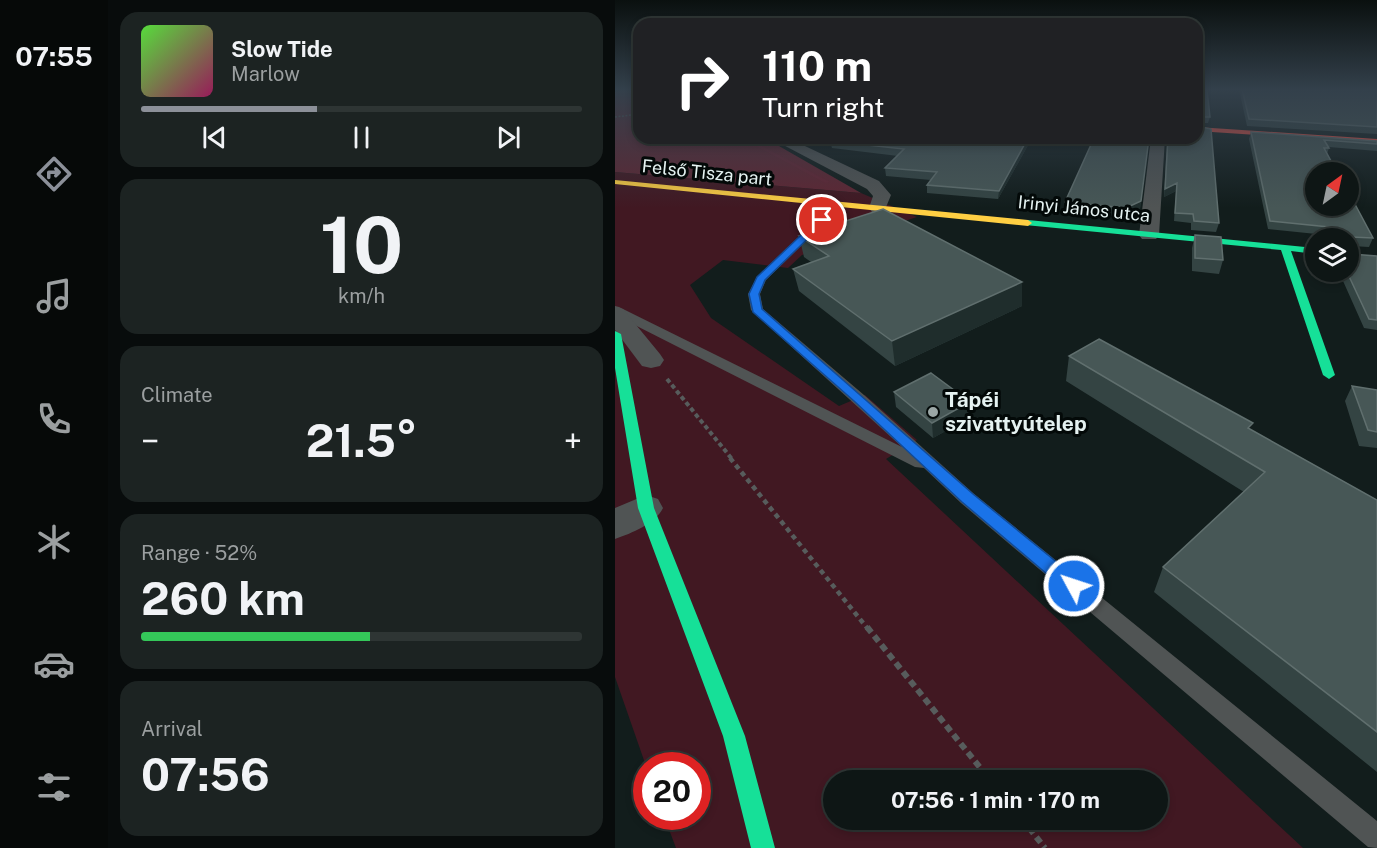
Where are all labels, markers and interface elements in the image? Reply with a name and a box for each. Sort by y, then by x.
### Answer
text: Slow Tide [231,36,333,62]
text: 07:55 [15,40,93,72]
text: 110 m [762,41,872,90]
icon: right [663,42,741,120]
text: Marlow [231,62,300,86]
text: Turn right [762,91,885,123]
icon: previous [198,121,231,154]
icon: pause [345,121,378,154]
icon: next [492,121,525,154]
icon: directions [33,153,75,195]
street label: Felső Tisza part [641,155,773,190]
north arrow [1305,162,1359,216]
map controls [1305,162,1359,282]
street label: Irinyi János utca [1017,191,1151,226]
pin [796,194,847,245]
text: 10 [320,199,403,291]
icon: arrive [805,203,838,236]
button: layers [1305,228,1359,282]
icon: music [33,275,75,317]
text: km/h [338,284,385,308]
text: Climate [141,383,213,407]
place label: Tápéi szivattyútelep [945,387,1087,436]
icon: phone [33,398,75,440]
marker: Tápéi szivattyútelep [926,405,940,419]
text: 21.5° [306,414,417,467]
text: − [141,422,159,460]
text: + [564,422,582,460]
icon: climate [33,521,75,563]
text: Range · 52% [141,541,257,565]
position arrow [1042,554,1106,618]
text: 260 km [141,572,305,625]
icon: car [33,643,75,685]
text: Arrival [141,717,203,741]
text: 07:56 [141,748,270,801]
speed limit sign: 20 [633,752,711,830]
icon: filters [33,766,75,808]
text: 07:56 · 1 min · 170 m [891,787,1100,813]

